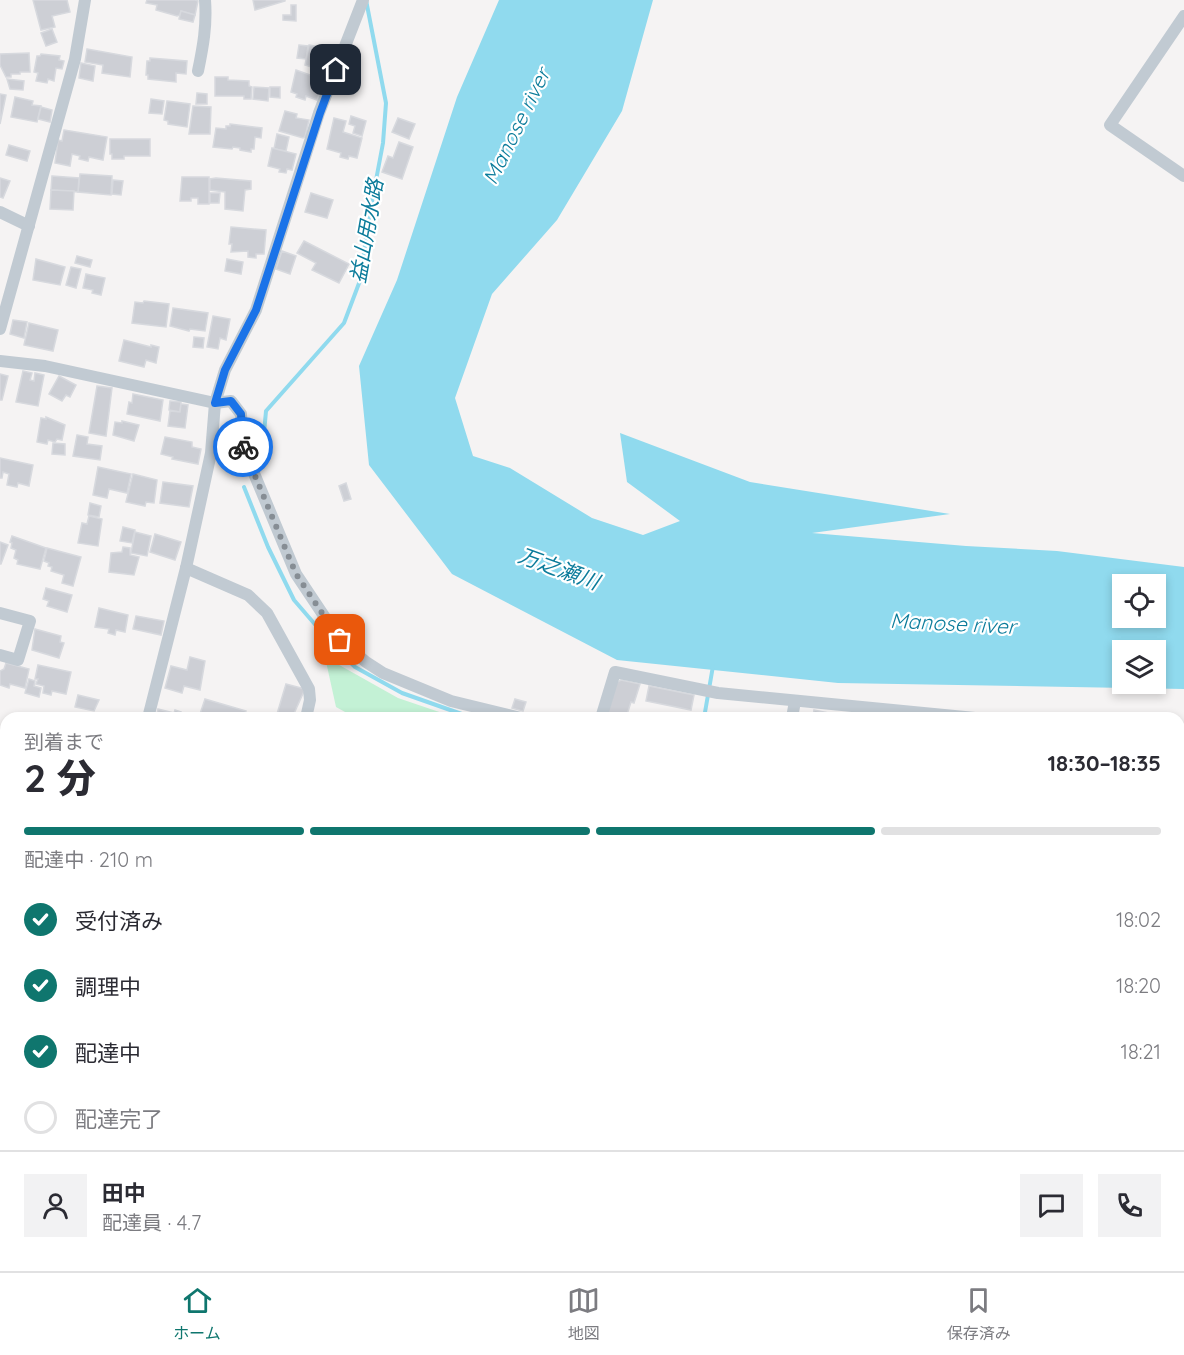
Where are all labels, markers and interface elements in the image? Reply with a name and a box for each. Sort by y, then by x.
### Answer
pin [310,44,361,95]
icon: home [319,53,352,86]
water label: Manose river [477,61,557,188]
water label: 益山用水路 [344,175,388,285]
courier [213,417,273,477]
icon: bike [227,431,260,464]
water label: 万之瀬川 [515,541,605,595]
map controls [1112,574,1166,694]
button: locate [1112,574,1166,628]
water label: Manose river [889,607,1019,639]
pin [314,614,365,665]
icon: bag [323,623,356,656]
button: layers [1112,640,1166,694]
text: 到着まで [24,729,104,754]
text: 18:30–18:35 [1047,749,1161,777]
text: 2 分 [24,753,96,802]
text: 配達中 · 210 m [24,847,153,872]
icon: check [24,903,57,936]
text: 受付済み [75,907,163,935]
text: 18:02 [1116,907,1161,932]
icon: check [24,969,57,1002]
text: 調理中 [75,973,141,1001]
text: 18:20 [1116,973,1161,998]
icon: check [24,1035,57,1068]
text: 配達中 [75,1039,141,1067]
text: 18:21 [1121,1039,1161,1064]
text: 配達完了 [75,1105,163,1133]
button: person [24,1174,87,1237]
button: chat [1020,1174,1083,1237]
button: phone [1098,1174,1161,1237]
text: 田中 [102,1179,146,1207]
text: 配達員 · 4.7 [102,1210,201,1235]
tab: ホーム [173,1284,221,1344]
tab: 地図 [567,1284,600,1344]
tab: 保存済み [947,1284,1011,1344]

